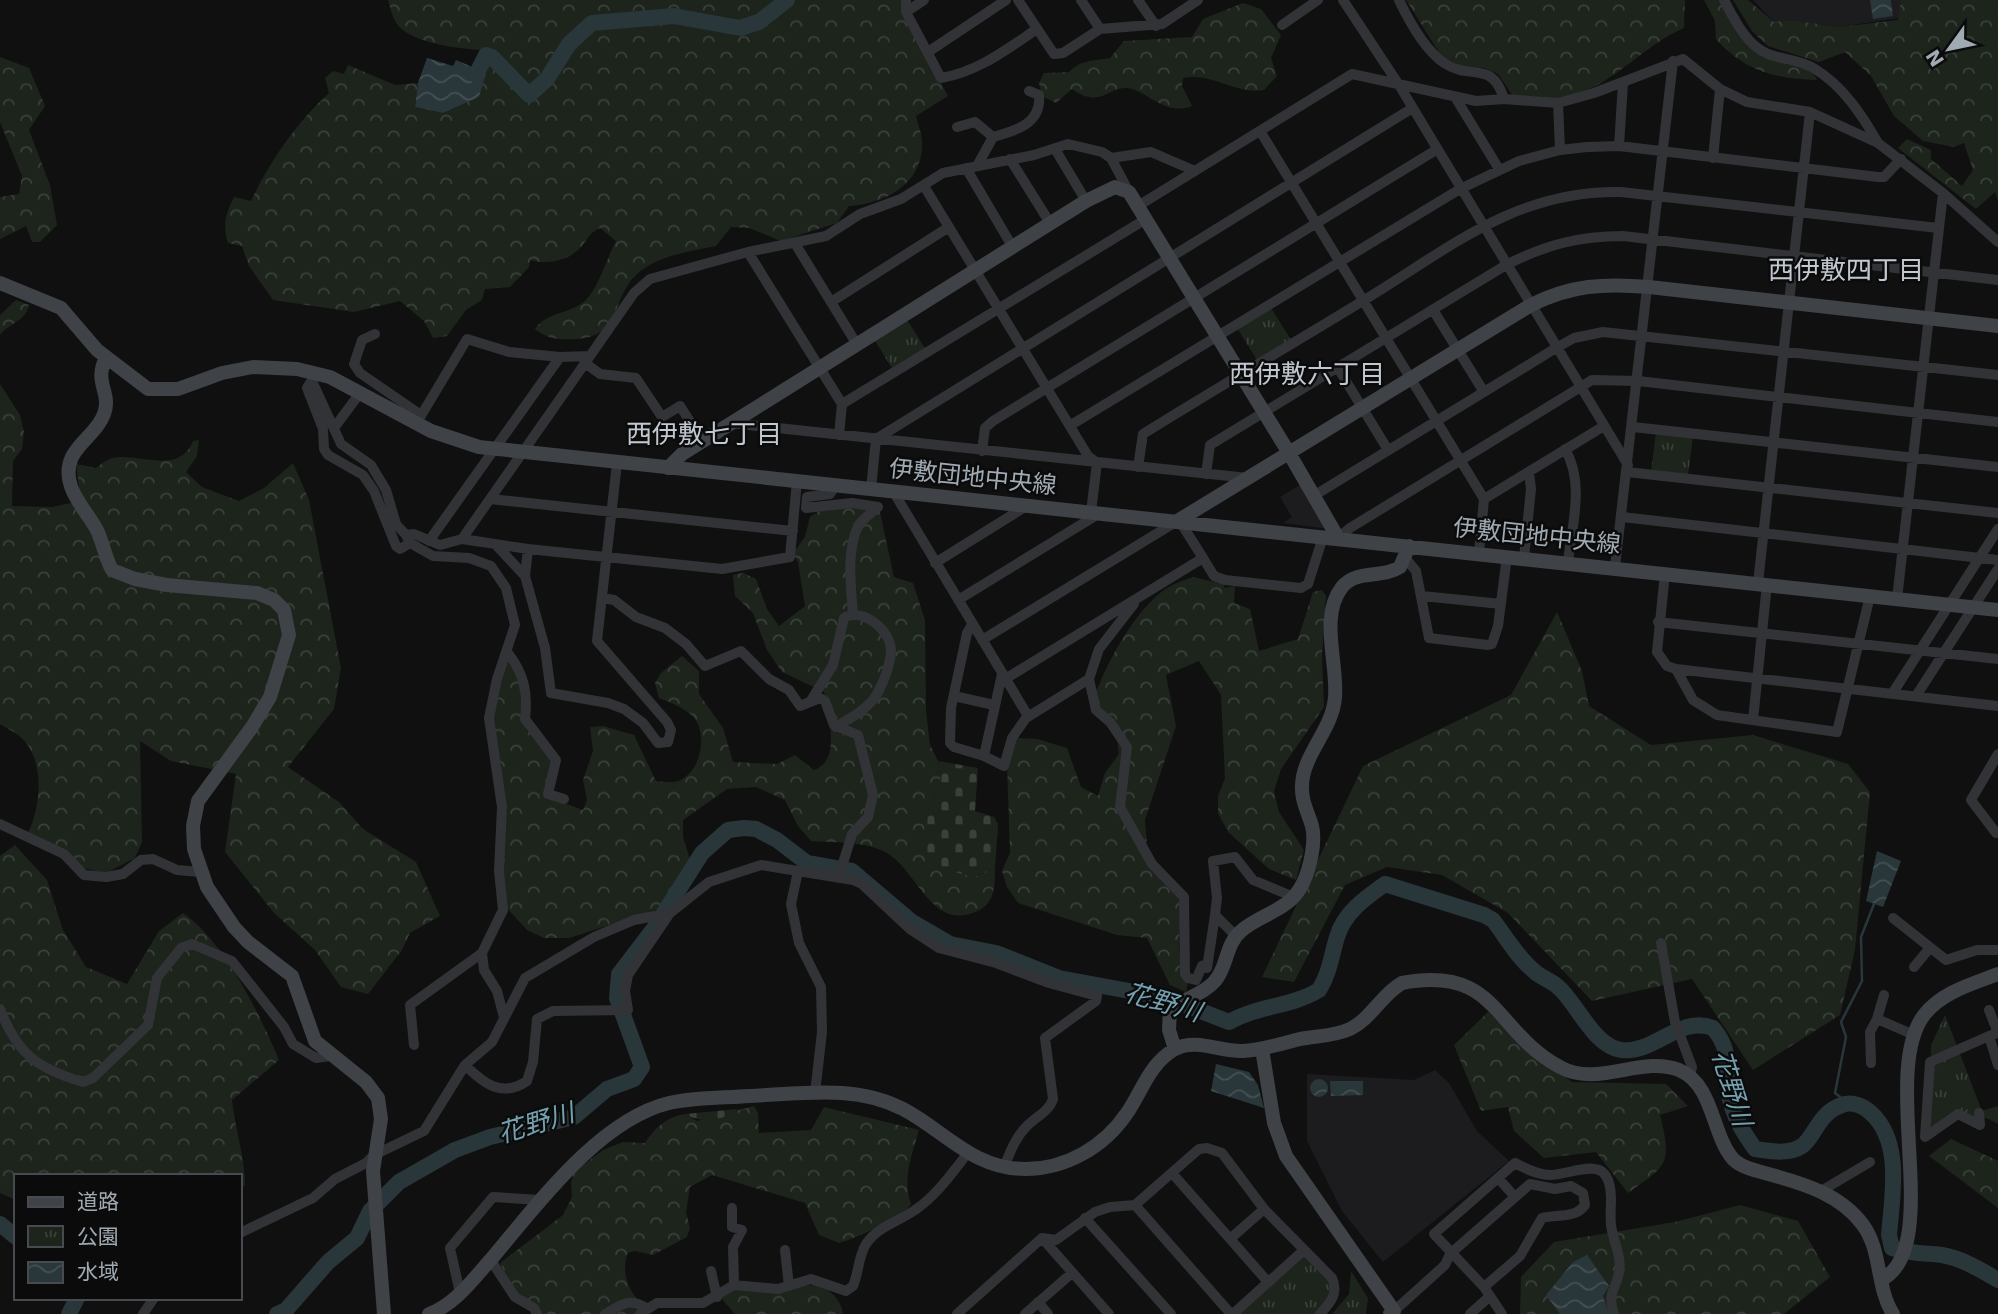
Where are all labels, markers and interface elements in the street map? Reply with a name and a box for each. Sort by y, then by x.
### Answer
north arrow [1914,14,1984,84]
text: N [1921,46,1948,71]
district label: 西伊敷四丁目 [1768,255,1924,285]
district label: 西伊敷六丁目 [1229,359,1385,389]
district label: 西伊敷七丁目 [626,419,782,449]
street label: 伊敷団地中央線 [888,454,1058,500]
street label: 伊敷団地中央線 [1452,513,1622,559]
water label: 花野川 [1121,977,1208,1028]
water label: 花野川 [1706,1046,1759,1133]
water label: 花野川 [494,1096,581,1149]
legend [14,1174,242,1300]
text: 道路 [77,1190,119,1214]
text: 公園 [77,1225,119,1249]
text: 水域 [77,1260,119,1284]

